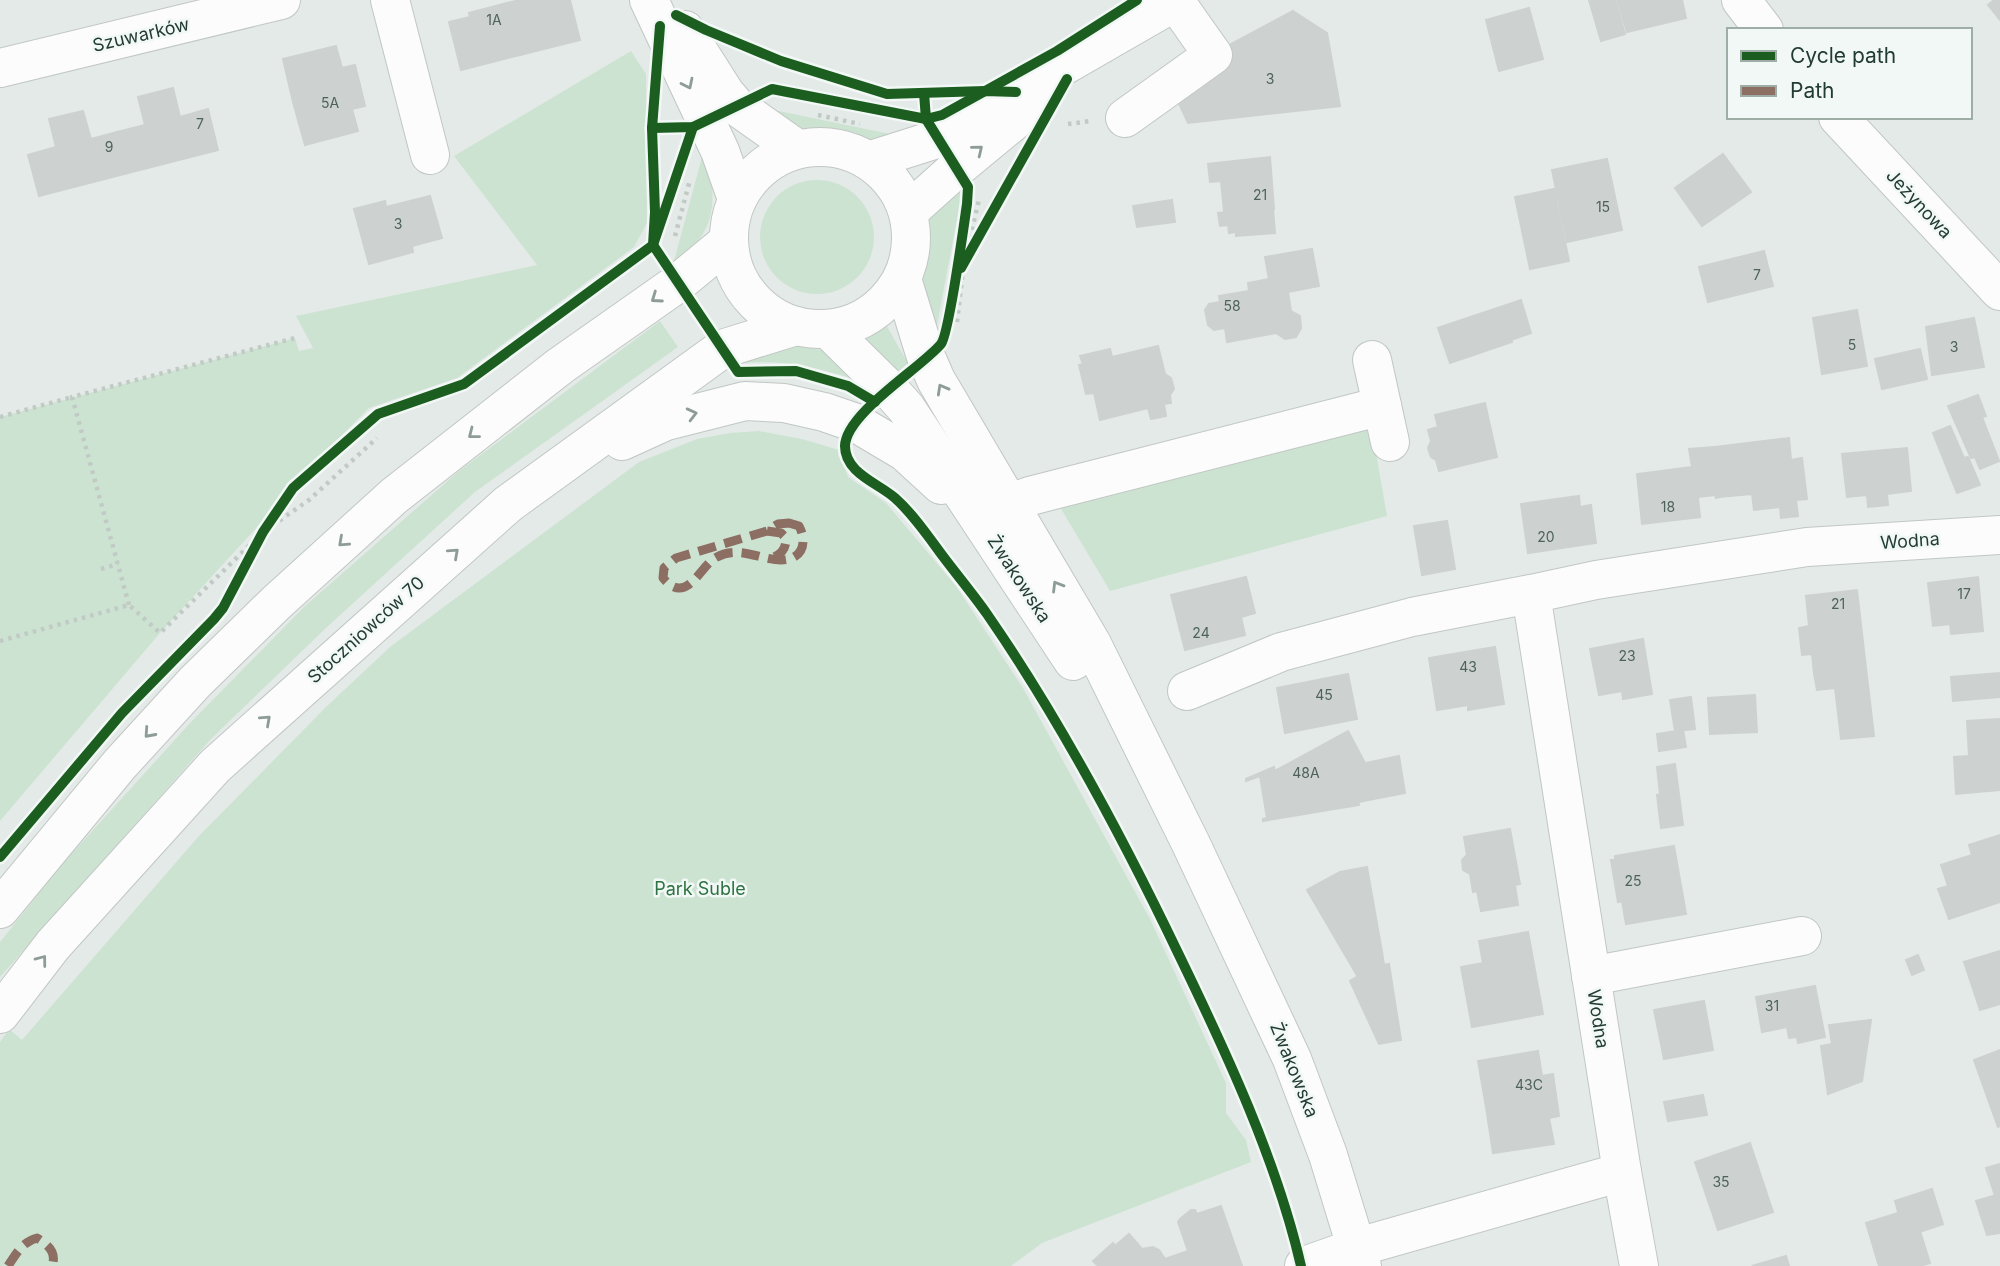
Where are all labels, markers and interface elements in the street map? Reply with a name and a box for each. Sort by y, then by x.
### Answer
house number: 1A [486,11,502,28]
street label: Szuwarków [90,13,192,56]
legend [1727,28,1972,119]
text: Cycle path [1790,43,1896,68]
house number: 3 [1266,70,1274,87]
one-way arrow [680,77,694,89]
text: Path [1790,78,1835,103]
house number: 5A [321,94,339,111]
house number: 7 [196,115,204,132]
house number: 9 [105,138,113,155]
one-way arrow [969,146,982,158]
street label: Jeżynowa [1882,165,1957,242]
house number: 21 [1253,186,1267,203]
house number: 15 [1596,198,1610,215]
house number: 3 [394,215,402,232]
house number: 7 [1753,266,1761,283]
one-way arrow [651,290,664,302]
house number: 58 [1223,297,1241,314]
house number: 5 [1848,336,1856,353]
house number: 3 [1950,338,1958,355]
one-way arrow [937,384,950,397]
one-way arrow [686,408,698,422]
one-way arrow [468,425,481,438]
house number: 18 [1661,498,1675,515]
house number: 20 [1537,528,1555,545]
street label: Wodna [1880,528,1940,553]
street label: Żwakowska [983,530,1056,627]
one-way arrow [338,534,351,546]
one-way arrow [446,548,459,561]
street label: Stoczniowców 70 [303,572,428,688]
one-way arrow [1052,580,1065,593]
house number: 17 [1957,585,1971,602]
house number: 21 [1831,595,1845,612]
house number: 24 [1192,624,1210,641]
house number: 23 [1618,647,1636,664]
house number: 43 [1459,658,1477,675]
house number: 45 [1315,686,1333,703]
one-way arrow [257,716,270,728]
one-way arrow [145,724,157,737]
house number: 48A [1292,764,1320,781]
house number: 25 [1624,872,1642,889]
park label: Park Suble [654,878,746,899]
one-way arrow [33,955,46,968]
street label: Wodna [1583,988,1614,1050]
house number: 31 [1765,997,1779,1014]
street label: Żwakowska [1266,1019,1324,1120]
house number: 43C [1515,1076,1543,1093]
house number: 35 [1712,1173,1730,1190]

